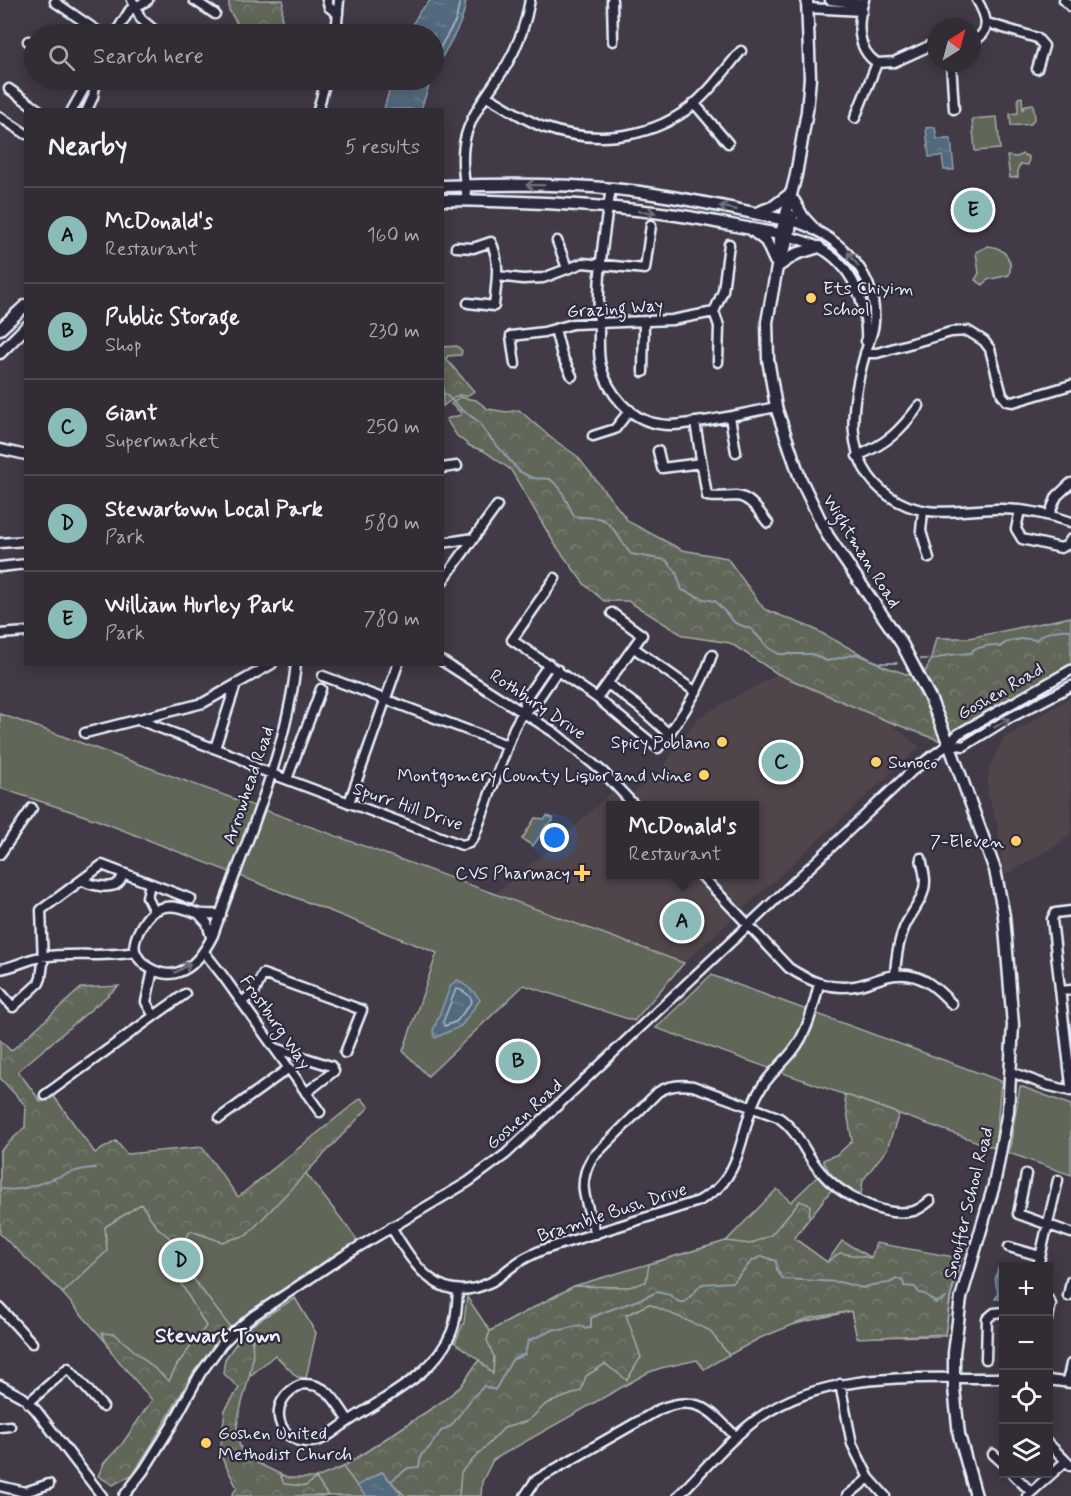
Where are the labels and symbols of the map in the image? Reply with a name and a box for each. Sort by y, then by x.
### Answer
north arrow [927,18,981,72]
one-way arrow [525,179,545,190]
pin: E [954,188,992,232]
one-way arrow [719,202,738,213]
one-way arrow [637,207,657,218]
one-way arrow [846,252,859,268]
place label: Ets Chiyim School [823,277,914,322]
marker: Ets Chiyim School [804,291,818,305]
street label: Grazing Way [566,294,664,326]
street label: Wightman Road [815,490,906,614]
street label: Goshen Road [953,658,1048,726]
street label: Rothbury Drive [485,664,590,746]
one-way arrow [993,717,1010,729]
street label: Arrowhead Road [218,723,280,847]
place label: Spicy Poblano [611,731,710,755]
marker: Spicy Poblano [715,735,729,749]
pin: C [762,740,800,784]
place label: Sunoco [888,751,937,775]
marker: Sunoco [869,755,883,769]
place label: Montgomery County Liquor and Wine [397,764,692,788]
marker: Montgomery County Liquor and Wine [697,768,711,782]
street label: Spurr Hill Drive [349,777,466,837]
your location [540,823,569,852]
place label: 7-Eleven [930,830,1004,854]
marker: 7-Eleven [1009,834,1023,848]
place label: CVS Pharmacy [455,862,570,886]
marker: CVS Pharmacy [575,866,589,880]
pin: A [662,898,702,944]
one-way arrow [174,962,191,974]
street label: Frostburg Way [233,971,317,1075]
pin: B [498,1038,538,1084]
street label: Goshen Road [481,1074,568,1156]
street label: Snouffer School Road [938,1125,999,1282]
street label: Bramble Bush Drive [535,1177,690,1248]
pin: D [162,1238,201,1282]
district label: Stewart Town [155,1322,281,1350]
place label: Goshen United Methodist Church [218,1422,352,1467]
marker: Goshen United Methodist Church [199,1436,213,1450]

